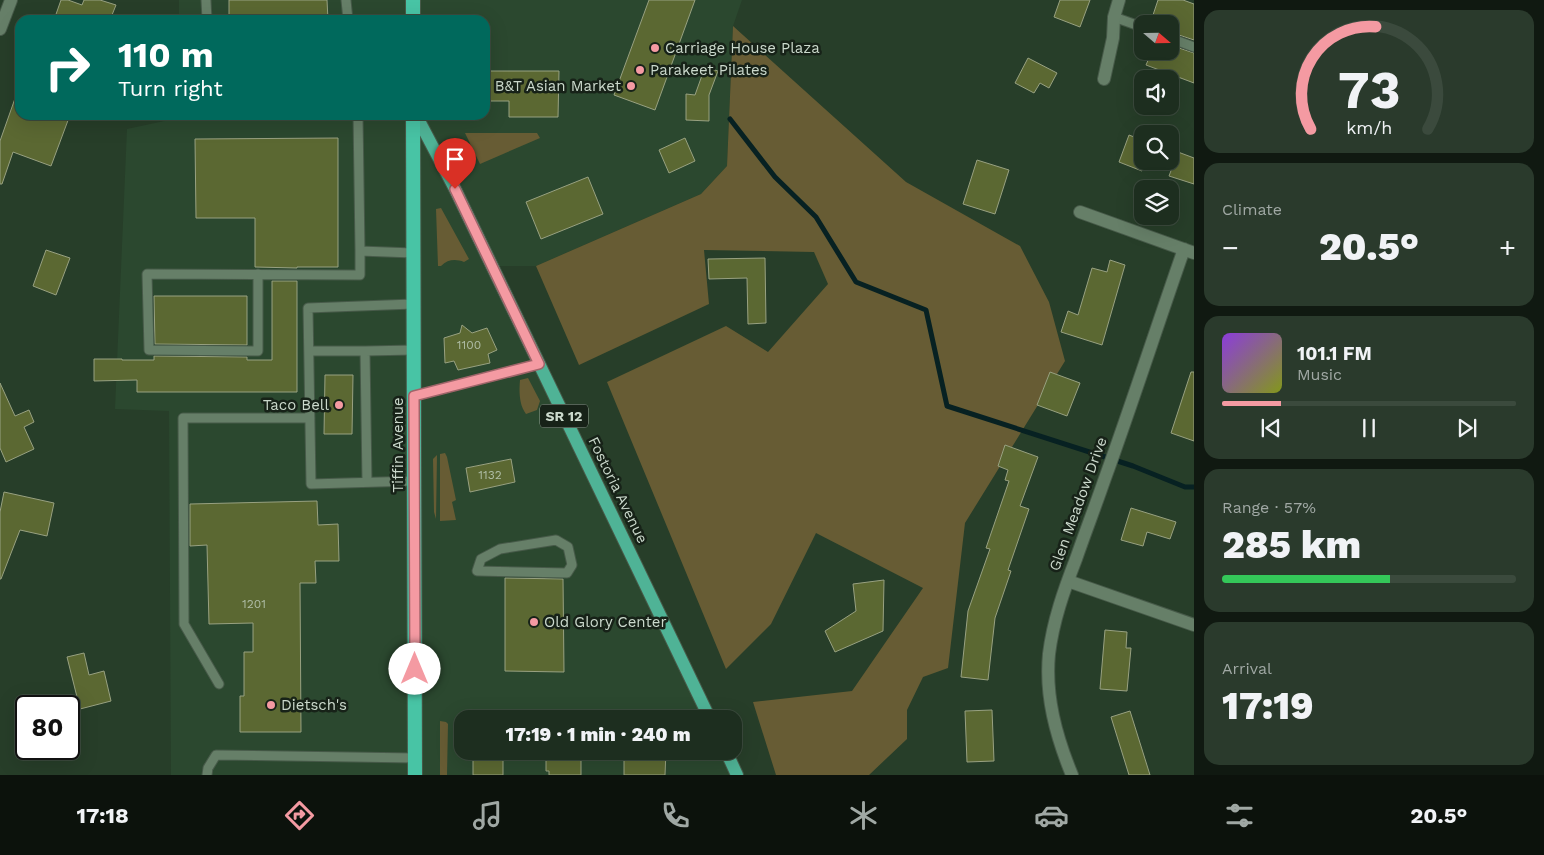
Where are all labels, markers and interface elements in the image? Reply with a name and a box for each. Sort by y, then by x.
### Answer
north arrow [1134,15,1179,60]
map controls [1134,15,1179,225]
text: 110 m [118,34,214,76]
icon: right [35,35,100,100]
place label: Carriage House Plaza [665,39,820,57]
marker: Carriage House Plaza [649,42,661,54]
text: 73 [1338,60,1400,121]
place label: Parakeet Pilates [650,61,768,79]
marker: Parakeet Pilates [634,64,646,76]
button: sound [1134,70,1179,115]
text: Turn right [118,76,223,101]
place label: B&T Asian Market [495,77,622,95]
marker: B&T Asian Market [625,80,637,92]
text: km/h [1346,117,1392,138]
button: search [1134,125,1179,170]
pin [434,138,476,189]
icon: arrive [441,145,469,173]
button: layers [1134,180,1179,225]
text: Climate [1222,200,1282,219]
text: 20.5° [1319,225,1419,269]
text: − [1222,231,1239,264]
text: + [1499,231,1516,264]
house number: 1100 [457,338,481,352]
text: 101.1 FM [1297,342,1372,365]
text: Music [1297,365,1342,384]
place label: Taco Bell [263,396,329,414]
street label: Tiffin Avenue [389,397,407,493]
marker: Taco Bell [333,399,345,411]
road number: SR 12 [540,404,588,428]
icon: previous [1257,414,1285,442]
icon: pause [1355,414,1383,442]
icon: next [1453,414,1481,442]
street label: Fostoria Avenue [584,434,652,546]
street label: Glen Meadow Drive [1045,435,1111,573]
house number: 1132 [478,468,502,482]
text: Range · 57% [1222,498,1316,517]
text: 285 km [1222,523,1361,567]
house number: 1201 [242,597,266,611]
place label: Old Glory Center [544,613,667,631]
marker: Old Glory Center [528,616,540,628]
position arrow [388,642,440,694]
text: Arrival [1222,659,1272,678]
text: 17:19 [1222,684,1314,728]
speed limit sign: 80 [15,695,80,760]
place label: Dietsch's [281,696,347,714]
marker: Dietsch's [265,699,277,711]
text: 17:19 · 1 min · 240 m [505,723,691,746]
icon: directions [282,798,317,833]
icon: music [470,798,505,833]
icon: phone [658,798,693,833]
icon: climate [846,798,881,833]
icon: car [1034,798,1069,833]
icon: filters [1222,798,1257,833]
text: 17:18 [77,803,129,828]
text: 20.5° [1410,803,1467,828]

